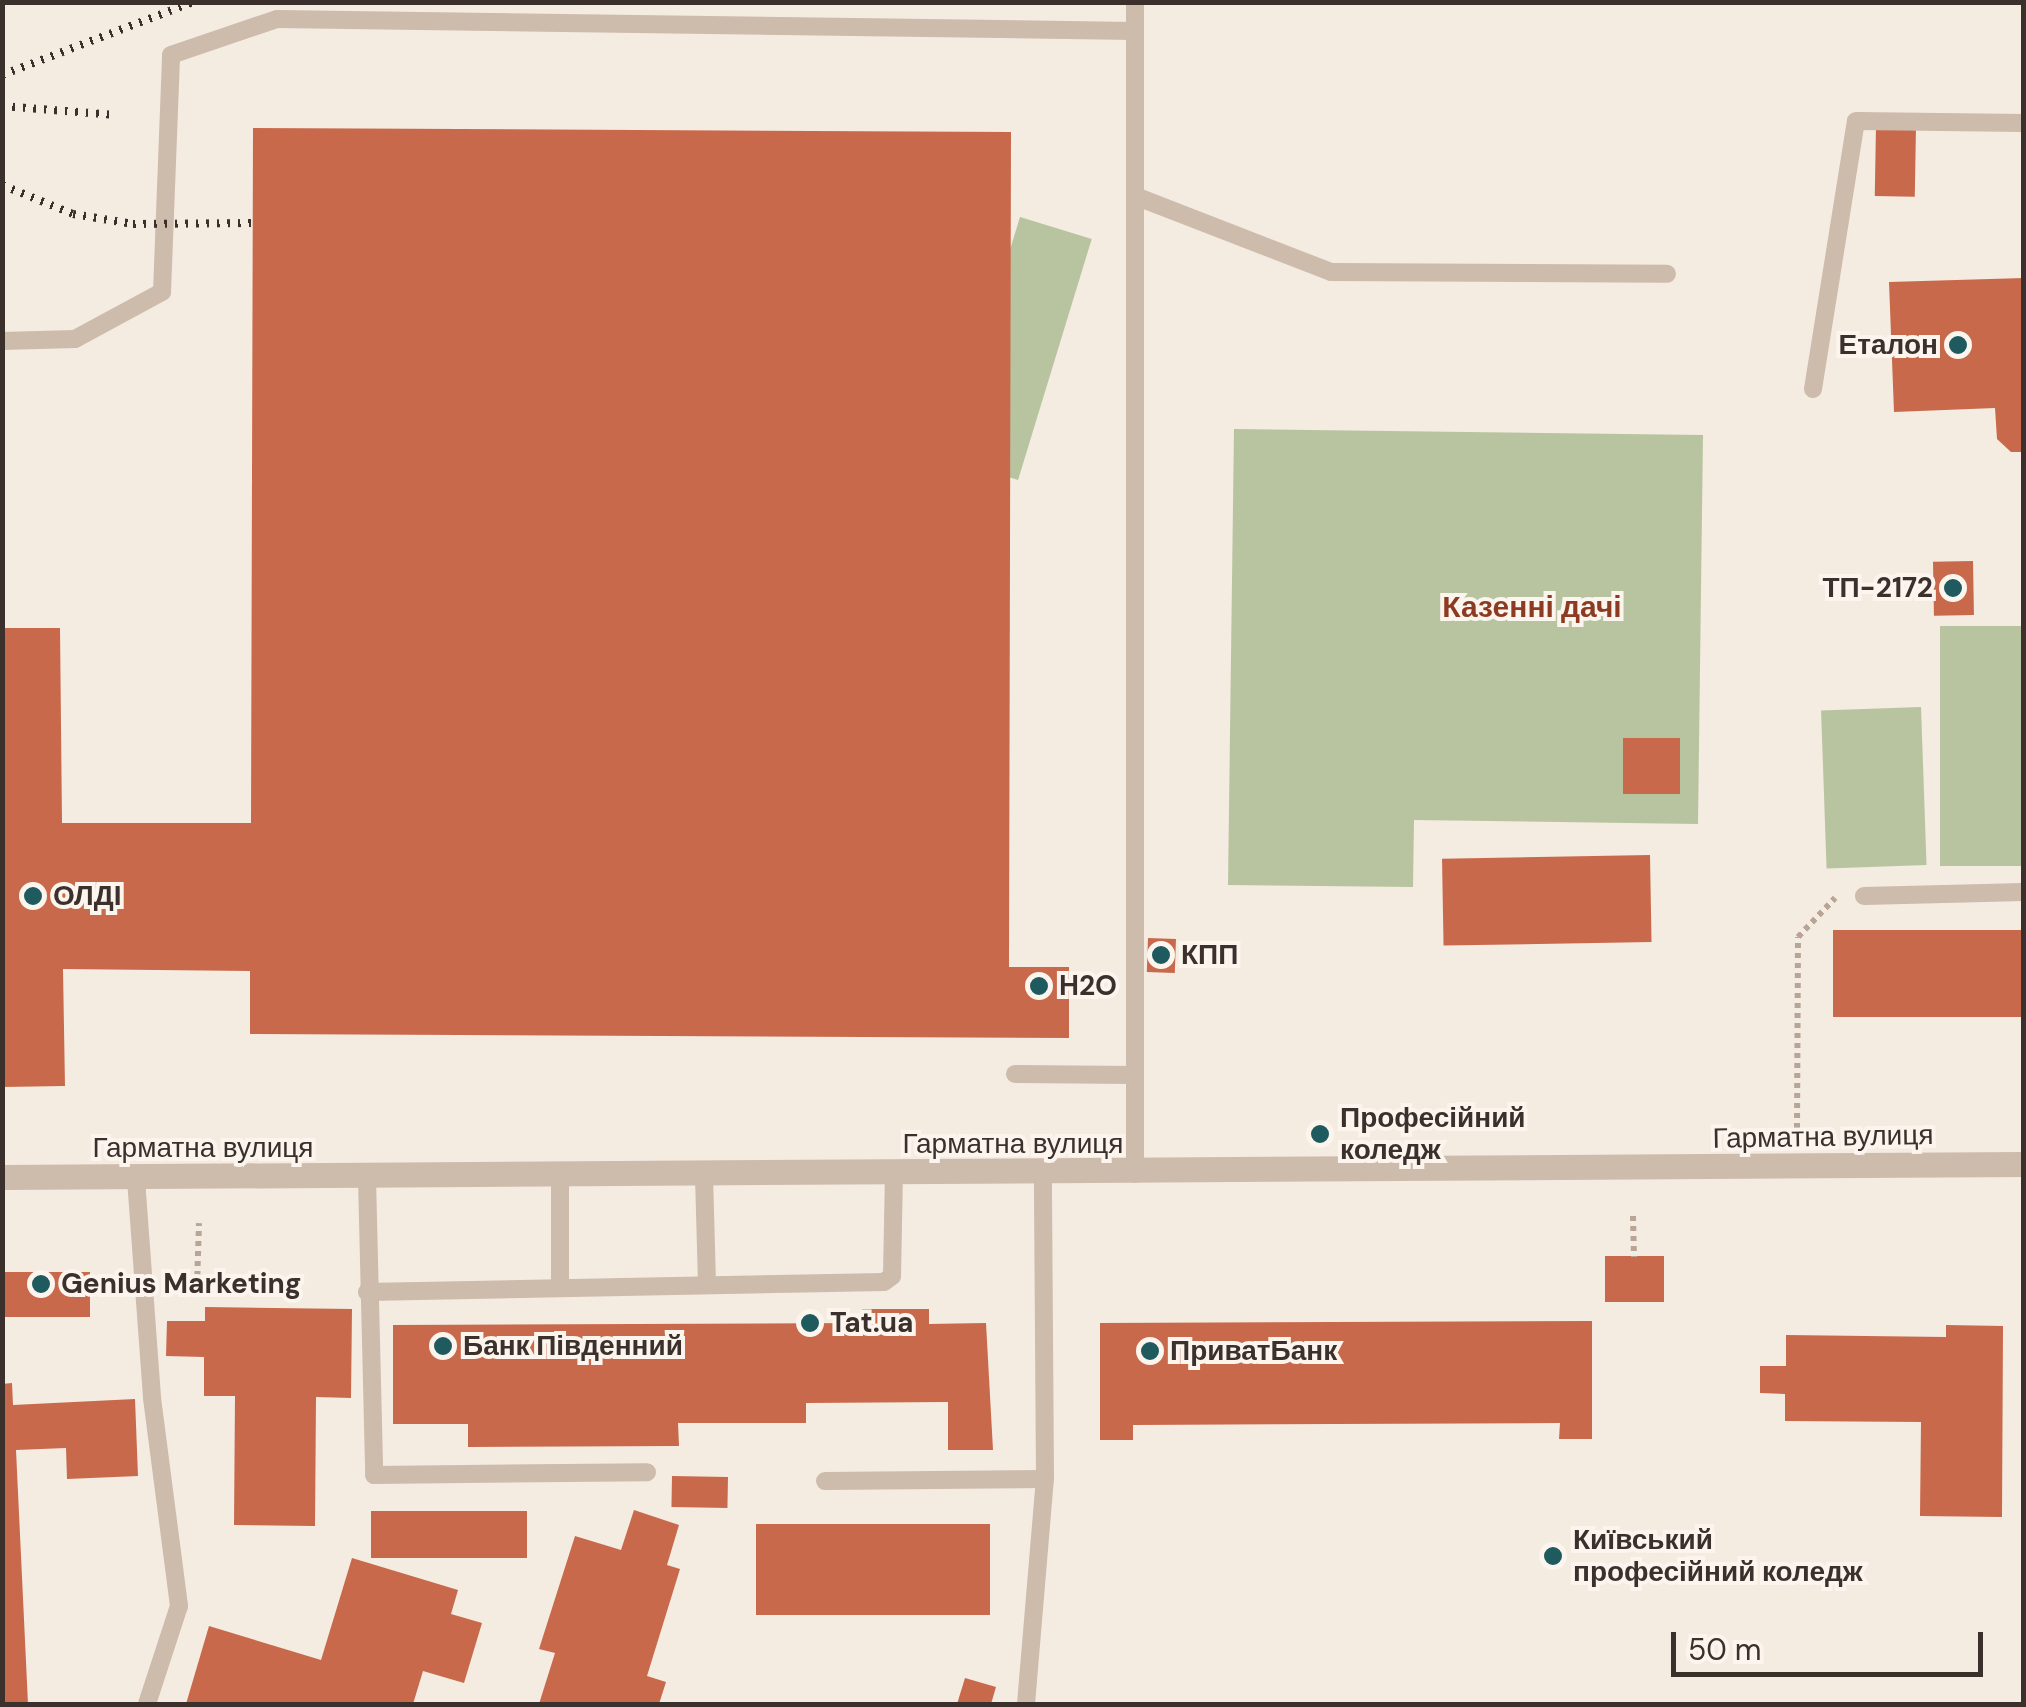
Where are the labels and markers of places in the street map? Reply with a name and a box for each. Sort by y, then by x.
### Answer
place label: Еталон [1839,328,1938,362]
marker: Еталон [1947,334,1969,356]
place label: ТП-2172 [1822,571,1933,605]
marker: ТП-2172 [1942,577,1964,599]
place label: ОЛДІ [53,879,121,913]
marker: ОЛДІ [22,885,44,907]
place label: КПП [1181,938,1238,972]
marker: КПП [1150,944,1172,966]
place label: H2O [1059,969,1117,1003]
marker: H2O [1028,975,1050,997]
place label: Професійний коледж [1340,1101,1526,1167]
marker: Професійний коледж [1309,1123,1331,1145]
place label: Genius Marketing [61,1267,301,1301]
marker: Genius Marketing [30,1273,52,1295]
place label: Tat.ua [830,1306,913,1340]
marker: Tat.ua [799,1312,821,1334]
place label: Банк Південний [463,1329,683,1363]
place label: ПриватБанк [1170,1334,1337,1368]
marker: Банк Південний [432,1335,454,1357]
marker: ПриватБанк [1139,1340,1161,1362]
place label: Київський професійний коледж [1573,1523,1863,1589]
marker: Київський професійний коледж [1542,1545,1564,1567]

